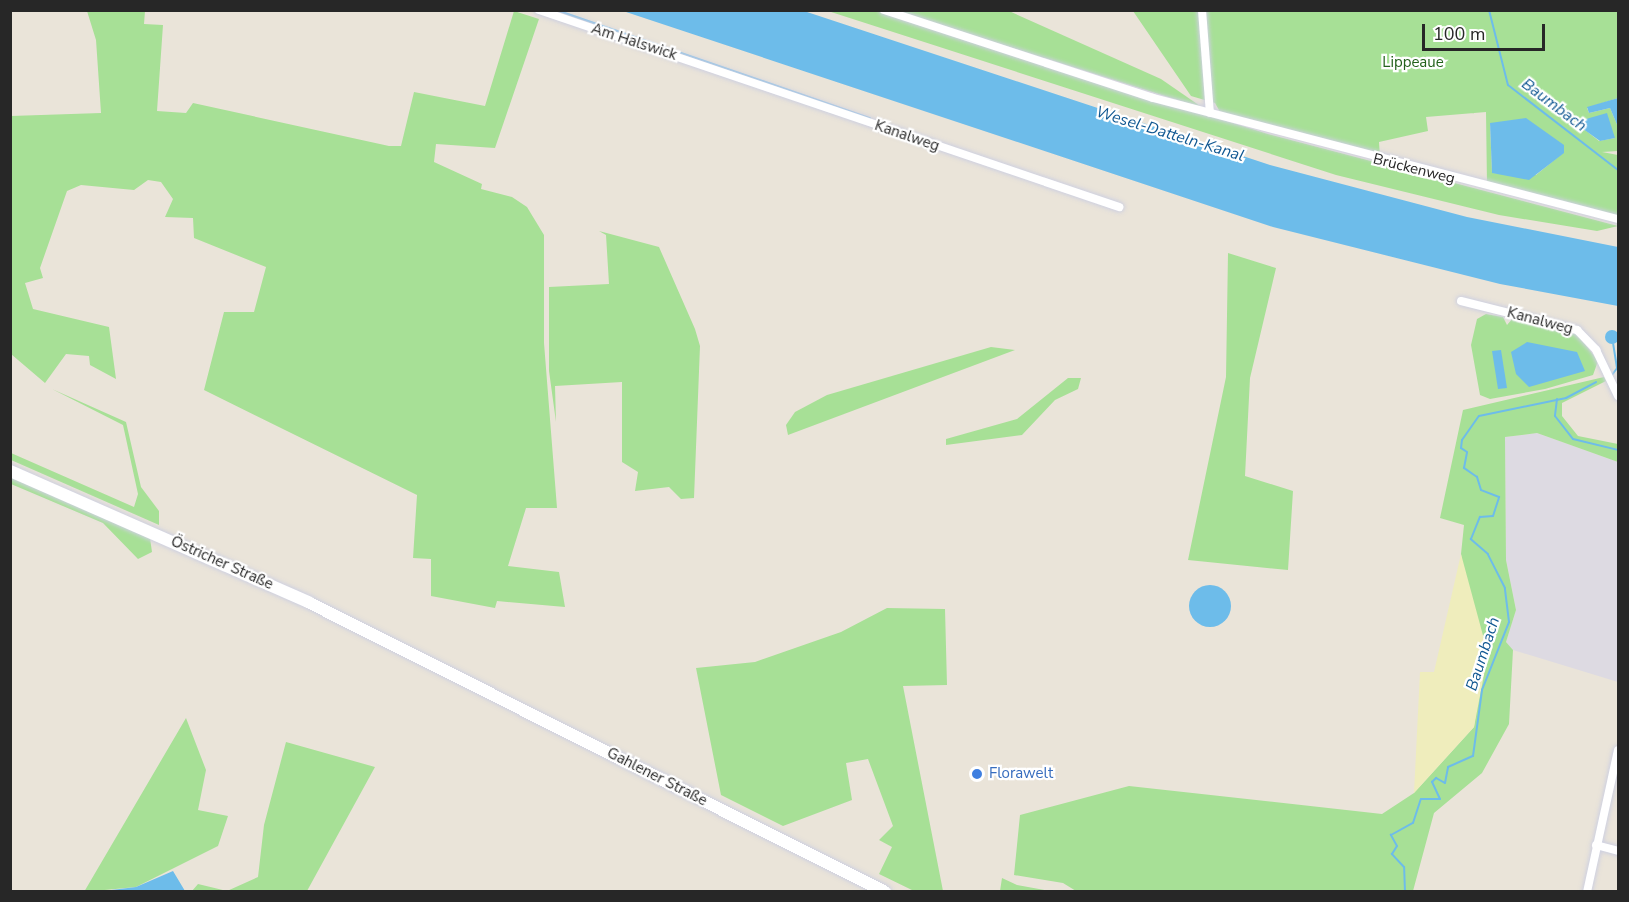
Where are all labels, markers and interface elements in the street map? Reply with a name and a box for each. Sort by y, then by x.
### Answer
scale bar [1425,12,1548,50]
street label: Am Halswick [589,20,679,64]
text: 100 m [1433,22,1485,46]
park label: Lippeaue [1382,54,1444,72]
water label: Baumbach [1518,74,1590,136]
water label: Wesel-Datteln-Kanal [1094,102,1246,166]
street label: Kanalweg [872,117,942,155]
street label: Brückenweg [1371,150,1457,188]
street label: Kanalweg [1505,304,1575,338]
street label: Östricher Straße [168,532,276,594]
water label: Baumbach [1462,615,1504,693]
street label: Gahlener Straße [604,744,710,810]
place label: Florawelt [989,765,1053,783]
marker: Florawelt [970,767,984,781]

